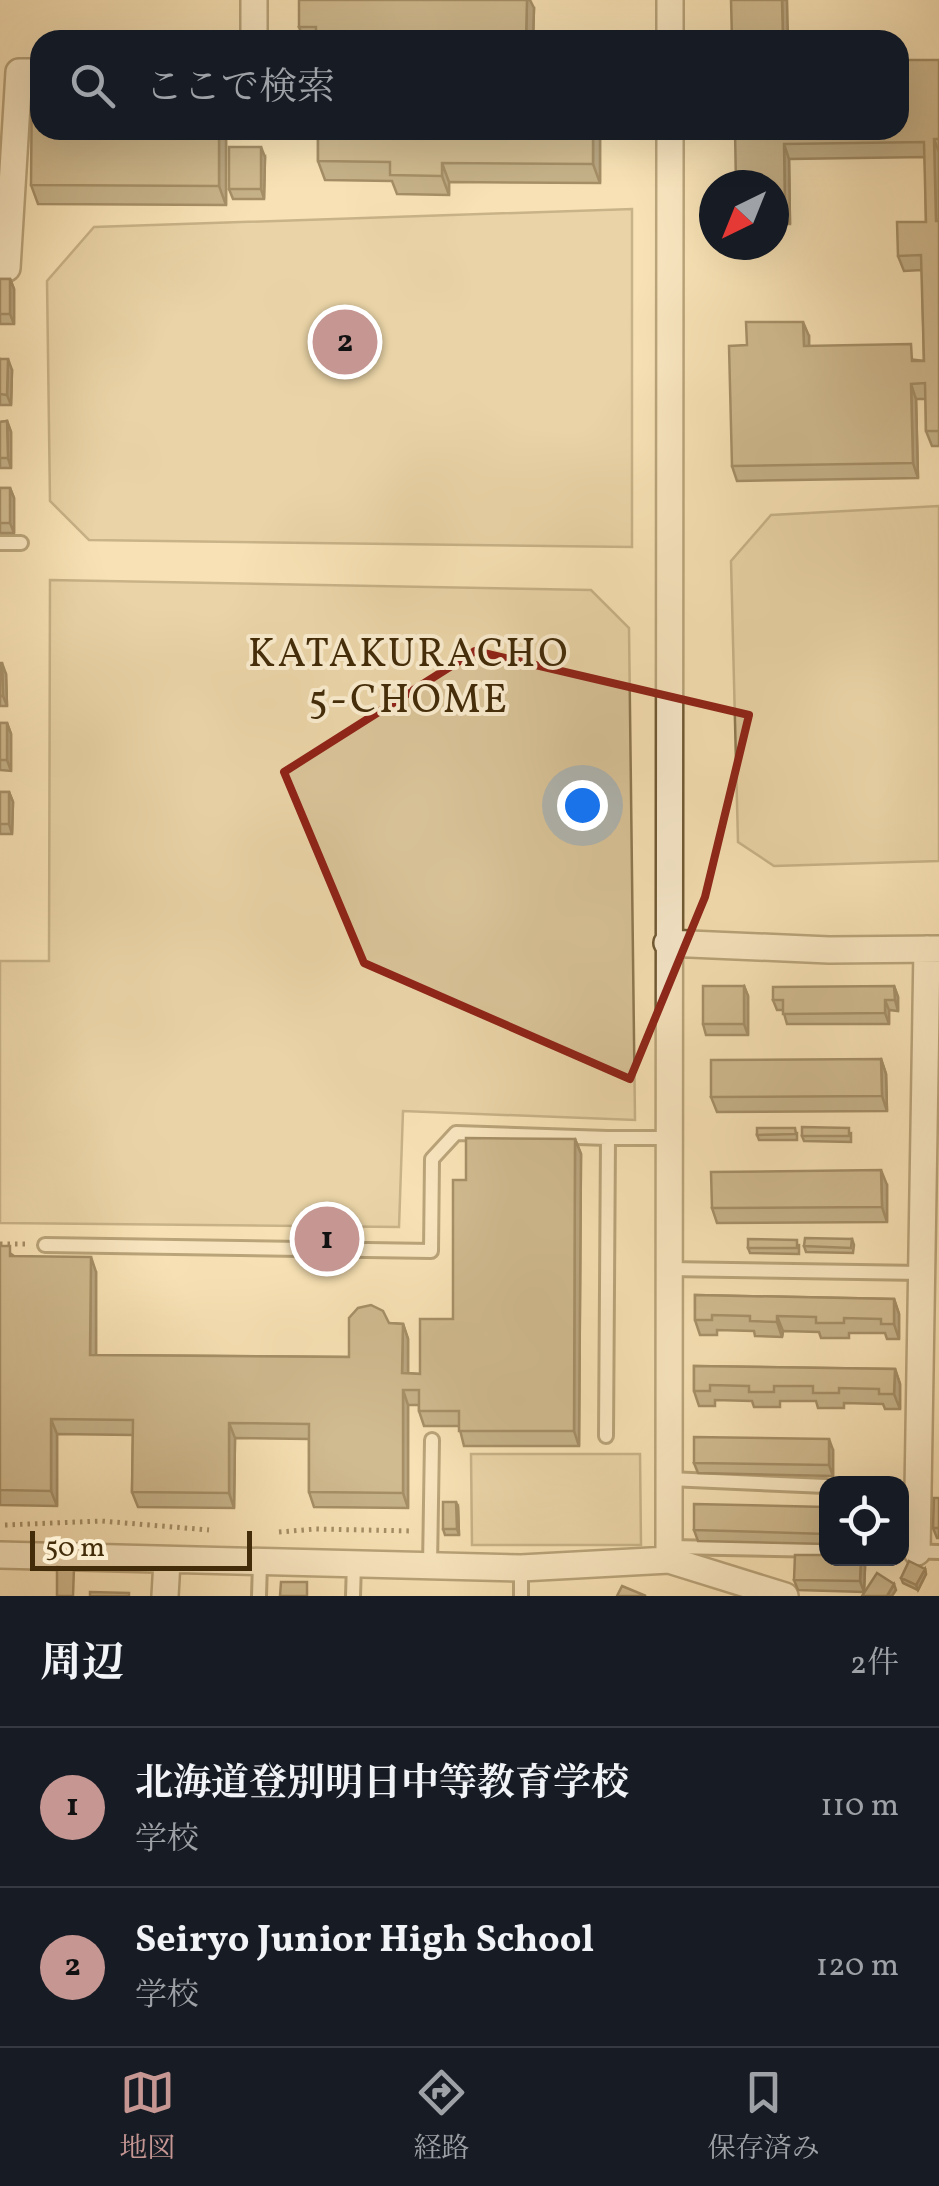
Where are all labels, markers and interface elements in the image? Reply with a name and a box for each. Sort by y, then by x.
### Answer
search box [30,30,909,140]
icon: search [65,58,120,113]
text: ここで検索 [145,63,335,116]
north arrow [699,170,789,260]
pin: 2 [312,304,378,380]
district label: KATAKURACHO 5-CHOME [248,628,570,730]
your location [557,780,608,831]
pin: 1 [294,1202,360,1276]
map controls [819,1476,909,1566]
button: locate [819,1476,909,1566]
scale bar [30,1526,252,1570]
text: 50 m [45,1529,105,1568]
text: 周辺 [40,1636,124,1695]
text: 2件 [850,1643,899,1687]
text: 北海道登別明日中等教育学校 [135,1759,629,1812]
text: 1 [66,1785,79,1829]
text: 110 m [820,1785,899,1829]
text: 学校 [135,1819,199,1863]
text: Seiryo Junior High School [135,1915,594,1968]
text: 2 [64,1945,81,1989]
text: 120 m [816,1945,899,1989]
text: 学校 [135,1975,199,2019]
tab: 地図 [119,2065,175,2169]
tab: 経路 [413,2065,470,2169]
tab: 保存済み [708,2065,820,2169]

